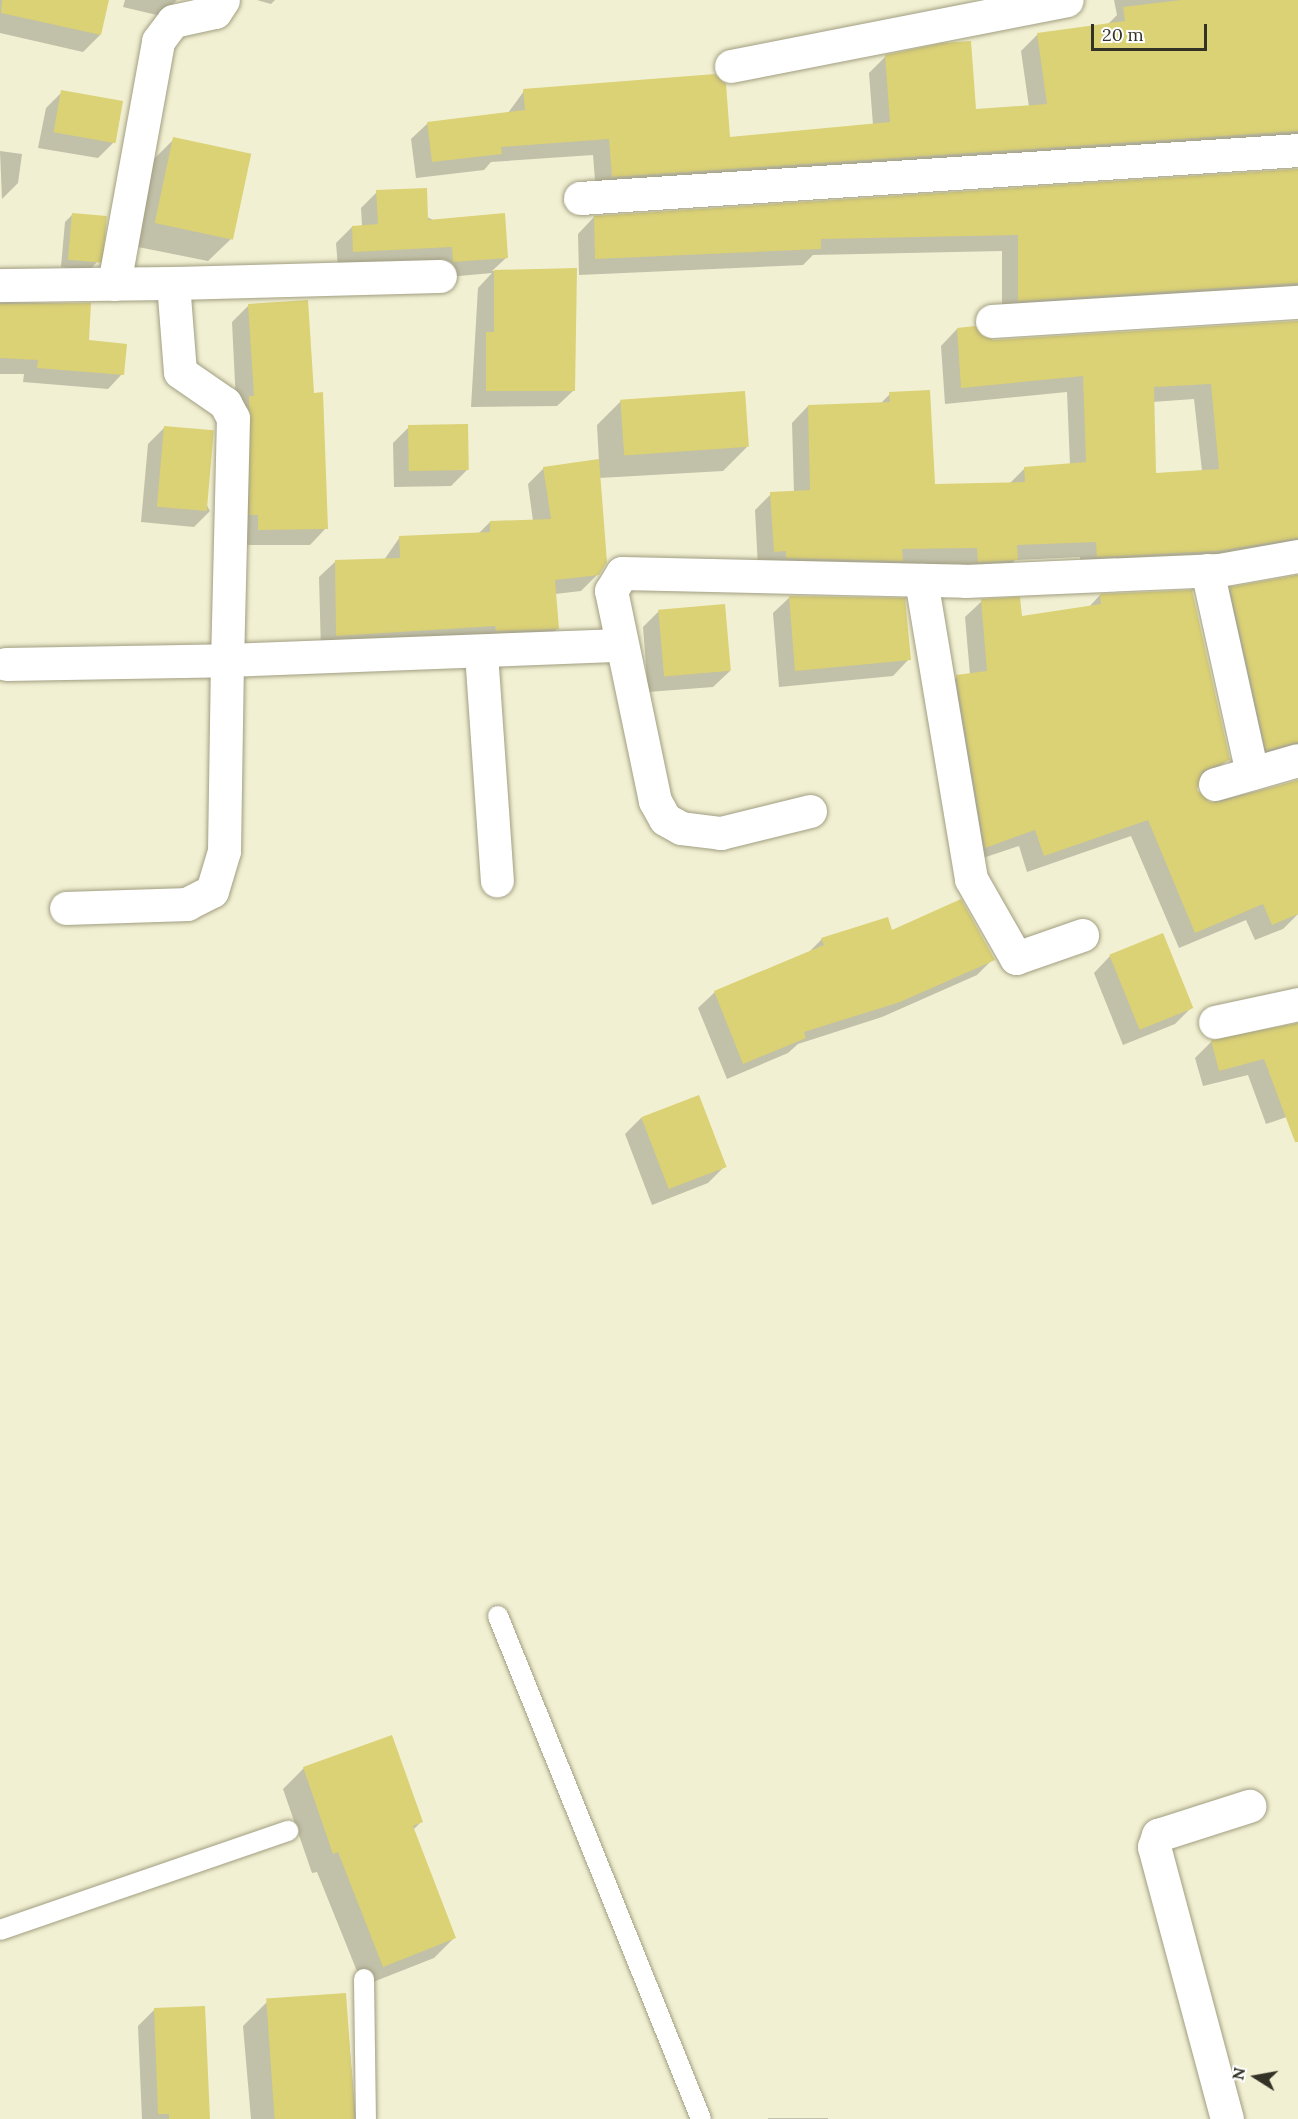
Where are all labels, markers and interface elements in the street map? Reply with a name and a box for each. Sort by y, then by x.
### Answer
scale bar [1094,12,1210,50]
text: 20 m [1102,23,1144,46]
north arrow [1226,2047,1286,2107]
text: N [1227,2066,1249,2082]

